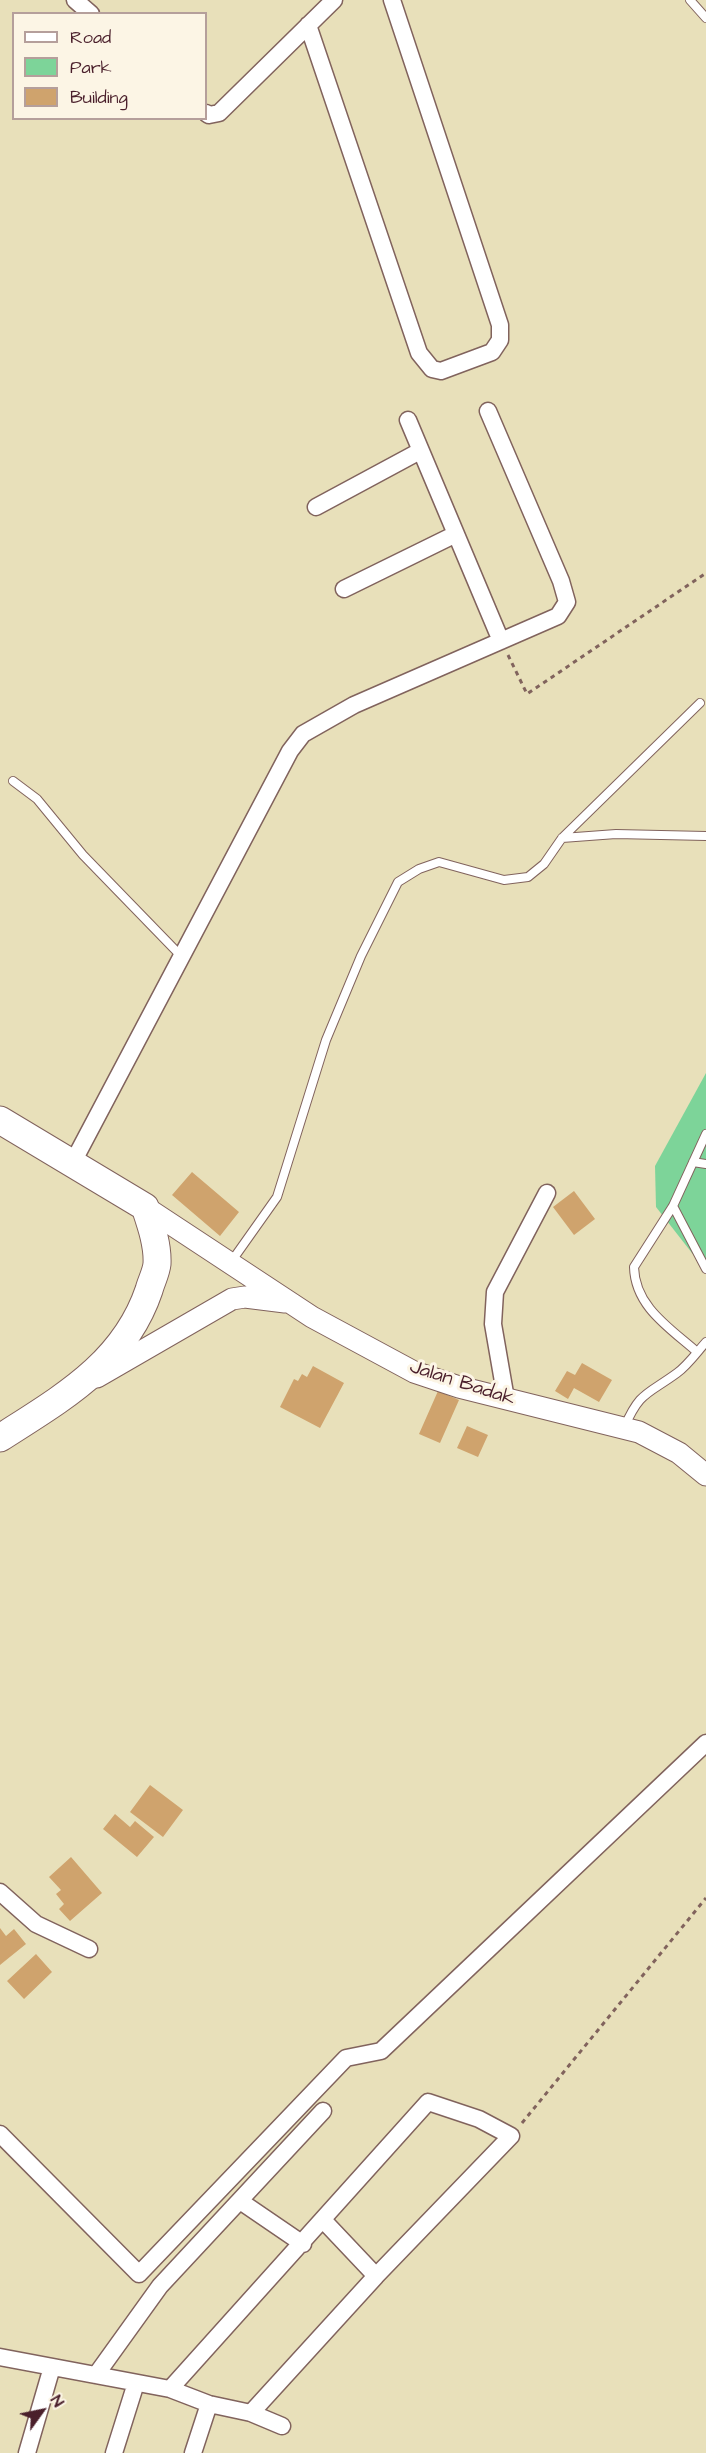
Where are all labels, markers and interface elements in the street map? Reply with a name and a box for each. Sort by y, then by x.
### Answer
legend [12,12,207,120]
text: Road [70,25,111,50]
text: Park [70,55,112,80]
text: Building [70,85,128,110]
street label: Jalan Badak [406,1356,518,1412]
north arrow [12,2381,72,2441]
text: N [45,2391,69,2411]

